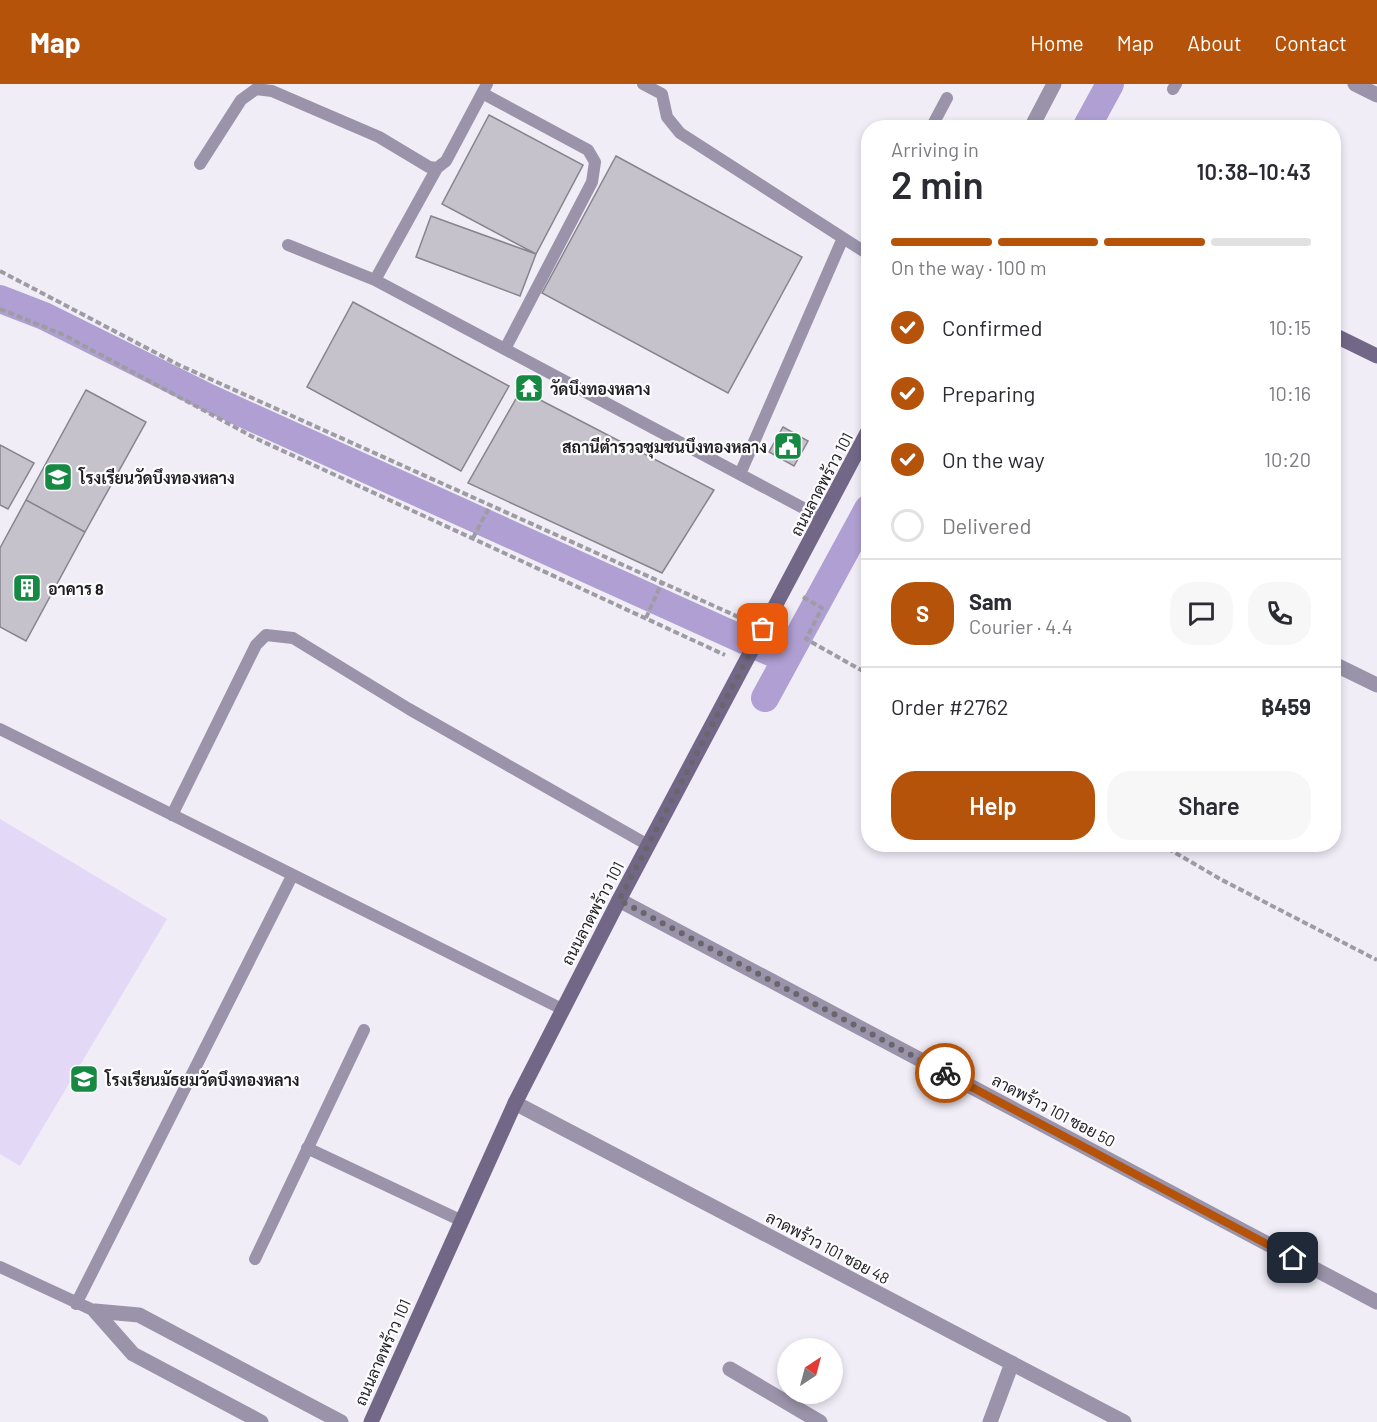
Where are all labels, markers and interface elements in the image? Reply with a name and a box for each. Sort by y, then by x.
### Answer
text: Map [30,25,81,59]
text: Home [1030,30,1084,55]
text: Map [1117,30,1154,55]
text: About [1187,30,1242,55]
text: Contact [1275,30,1347,55]
text: Arriving in [891,137,979,161]
text: 10:38–10:43 [1197,158,1311,184]
text: 2 min [891,160,984,207]
text: On the way · 100 m [891,255,1047,279]
icon: check [891,311,924,344]
text: Confirmed [942,314,1042,340]
text: 10:15 [1269,315,1311,339]
temple icon: วัดบึงทองหลาง [513,372,545,404]
icon: check [891,377,924,410]
place label: วัดบึงทองหลาง [550,379,650,398]
text: Preparing [942,380,1035,406]
text: 10:16 [1269,381,1311,405]
street label: ถนนลาดพร้าว 101 [786,429,856,539]
public building icon: สถานีตำรวจชุมชนบึงทองหลาง [772,430,804,462]
place label: สถานีตำรวจชุมชนบึงทองหลาง [562,437,767,459]
icon: check [891,443,924,476]
text: On the way [942,446,1045,472]
text: 10:20 [1264,447,1311,471]
school or university icon: โรงเรียนวัดบึงทองหลาง [42,461,74,493]
place label: โรงเรียนวัดบึงทองหลาง [78,467,235,487]
text: Delivered [942,512,1031,538]
building icon: อาคาร 8 [11,572,43,604]
place label: อาคาร 8 [48,579,104,598]
button: chat [1170,582,1233,645]
button: phone [1248,582,1311,645]
text: Sam [969,588,1012,614]
text: S [916,600,929,626]
pin [737,603,788,654]
icon: bag [746,612,779,645]
text: Courier · 4.4 [969,614,1073,638]
text: Order #2762 [891,693,1009,719]
text: ฿459 [1261,693,1311,719]
button: Help [891,771,1095,840]
button: Share [1107,771,1311,840]
street label: ถนนลาดพร้าว 101 [557,858,627,968]
courier [915,1043,975,1103]
icon: bike [929,1057,962,1090]
school or university icon: โรงเรียนมัธยมวัดบึงทองหลาง [68,1063,100,1095]
place label: โรงเรียนมัธยมวัดบึงทองหลาง [104,1069,300,1089]
street label: ลาดพร้าว 101 ซอย 50 [989,1070,1119,1150]
street label: ลาดพร้าว 101 ซอย 48 [763,1207,893,1287]
pin [1267,1232,1318,1283]
icon: home [1276,1241,1309,1274]
street label: ถนนลาดพร้าว 101 [350,1296,414,1408]
north arrow [777,1338,843,1404]
map controls [777,1338,843,1404]

